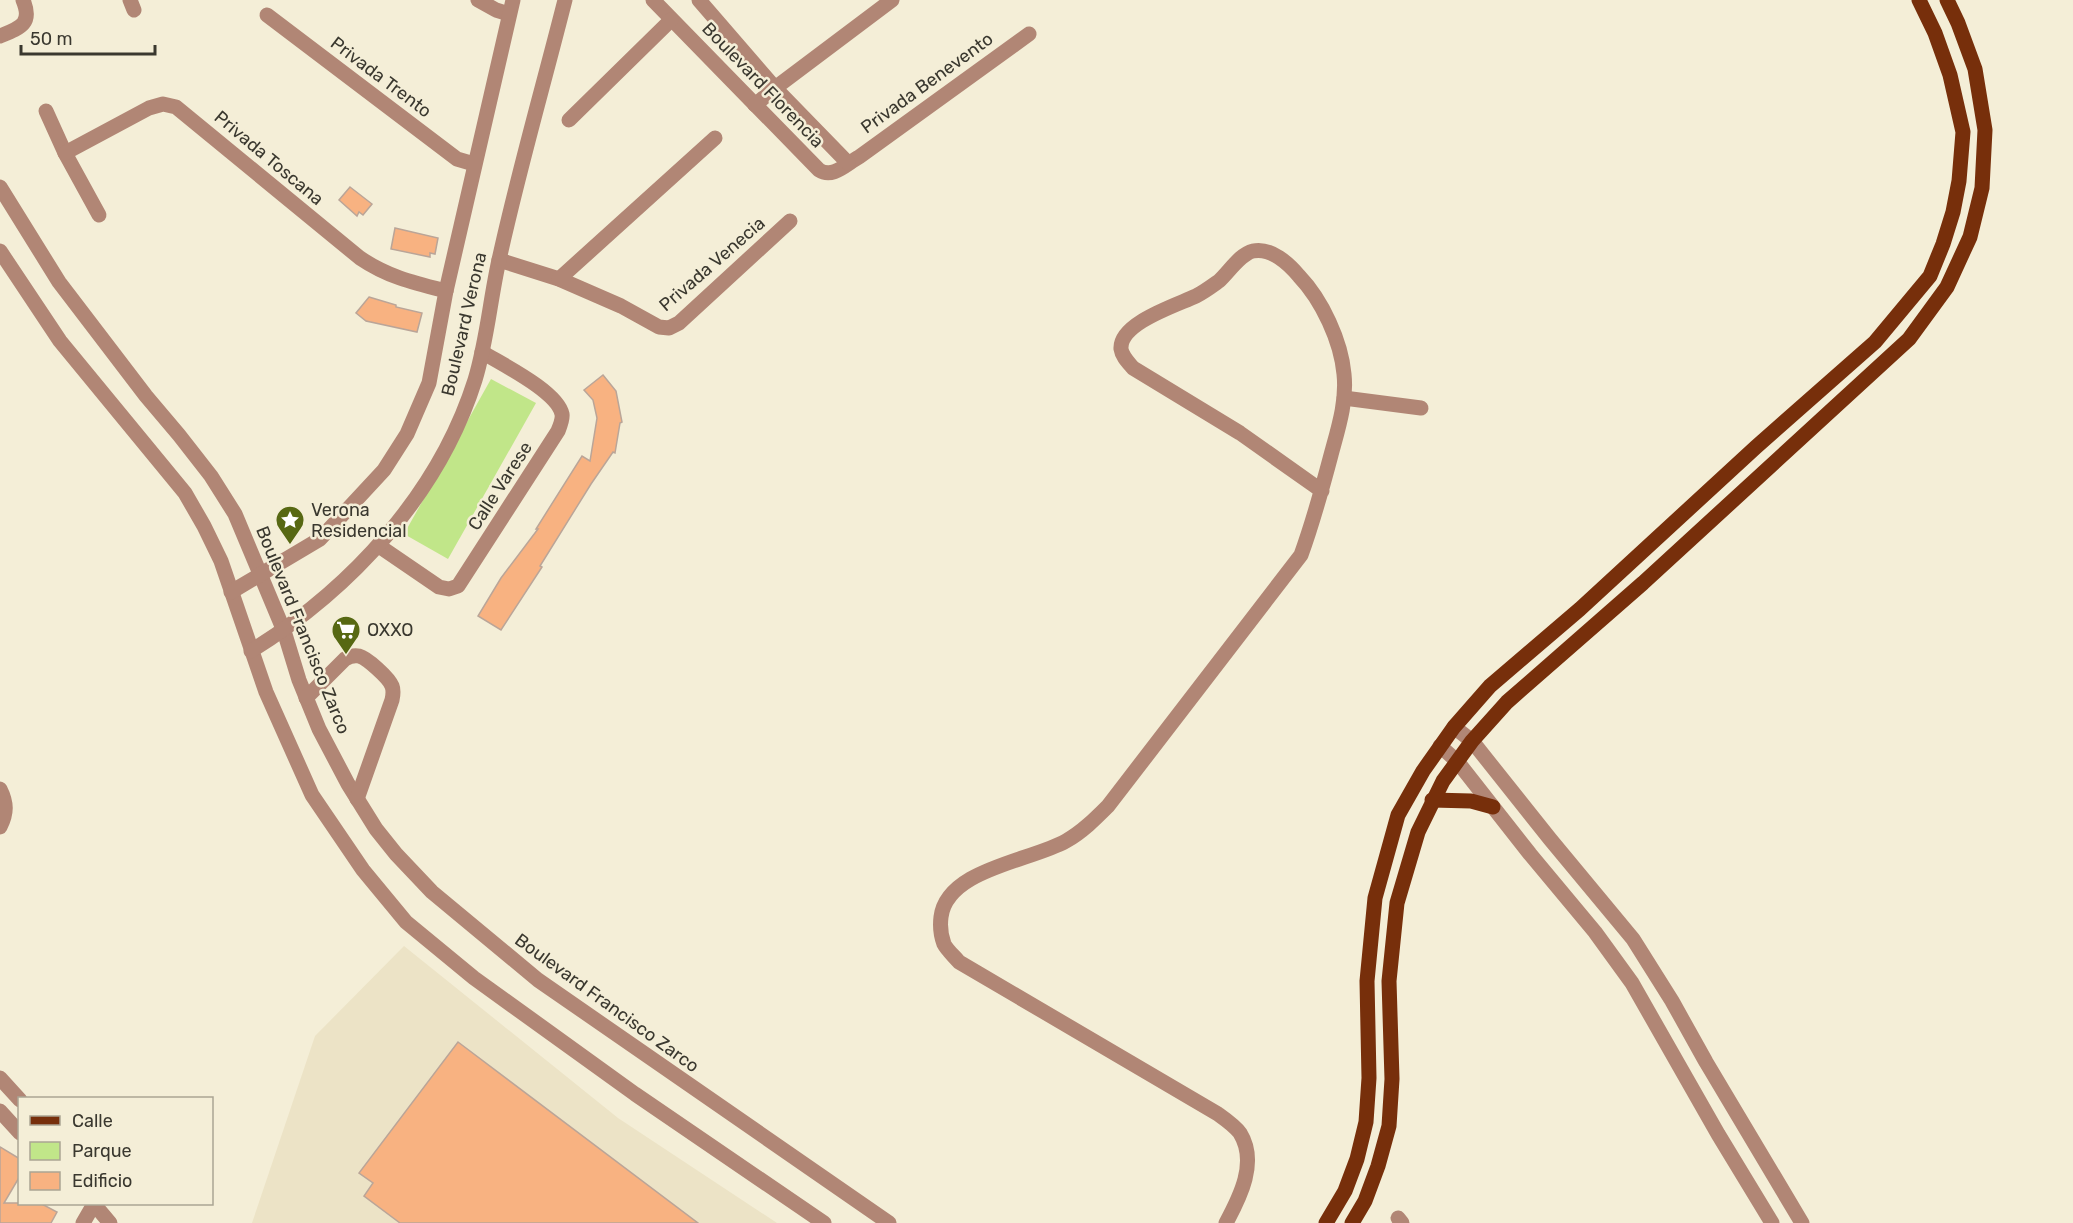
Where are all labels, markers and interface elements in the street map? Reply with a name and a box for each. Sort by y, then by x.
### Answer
scale bar [21,18,154,56]
street label: Boulevard Florencia [698,18,828,152]
text: 50 m [30,28,73,50]
street label: Privada Benevento [857,28,997,138]
street label: Privada Trento [326,32,436,122]
street label: Privada Toscana [210,106,328,210]
street label: Privada Venecia [655,212,769,316]
street label: Boulevard Verona [437,250,491,398]
street label: Calle Varese [463,437,537,535]
place label: Verona Residencial [311,499,407,542]
place icon: Verona Residencial [274,504,306,546]
street label: Boulevard Francisco Zarco [251,523,355,737]
supermarket icon: OXXO [330,614,362,656]
place label: OXXO [367,619,413,641]
street label: Boulevard Francisco Zarco [511,929,703,1077]
legend [18,1097,213,1205]
text: Calle [72,1110,113,1132]
text: Parque [72,1140,132,1162]
text: Edificio [72,1170,132,1192]

